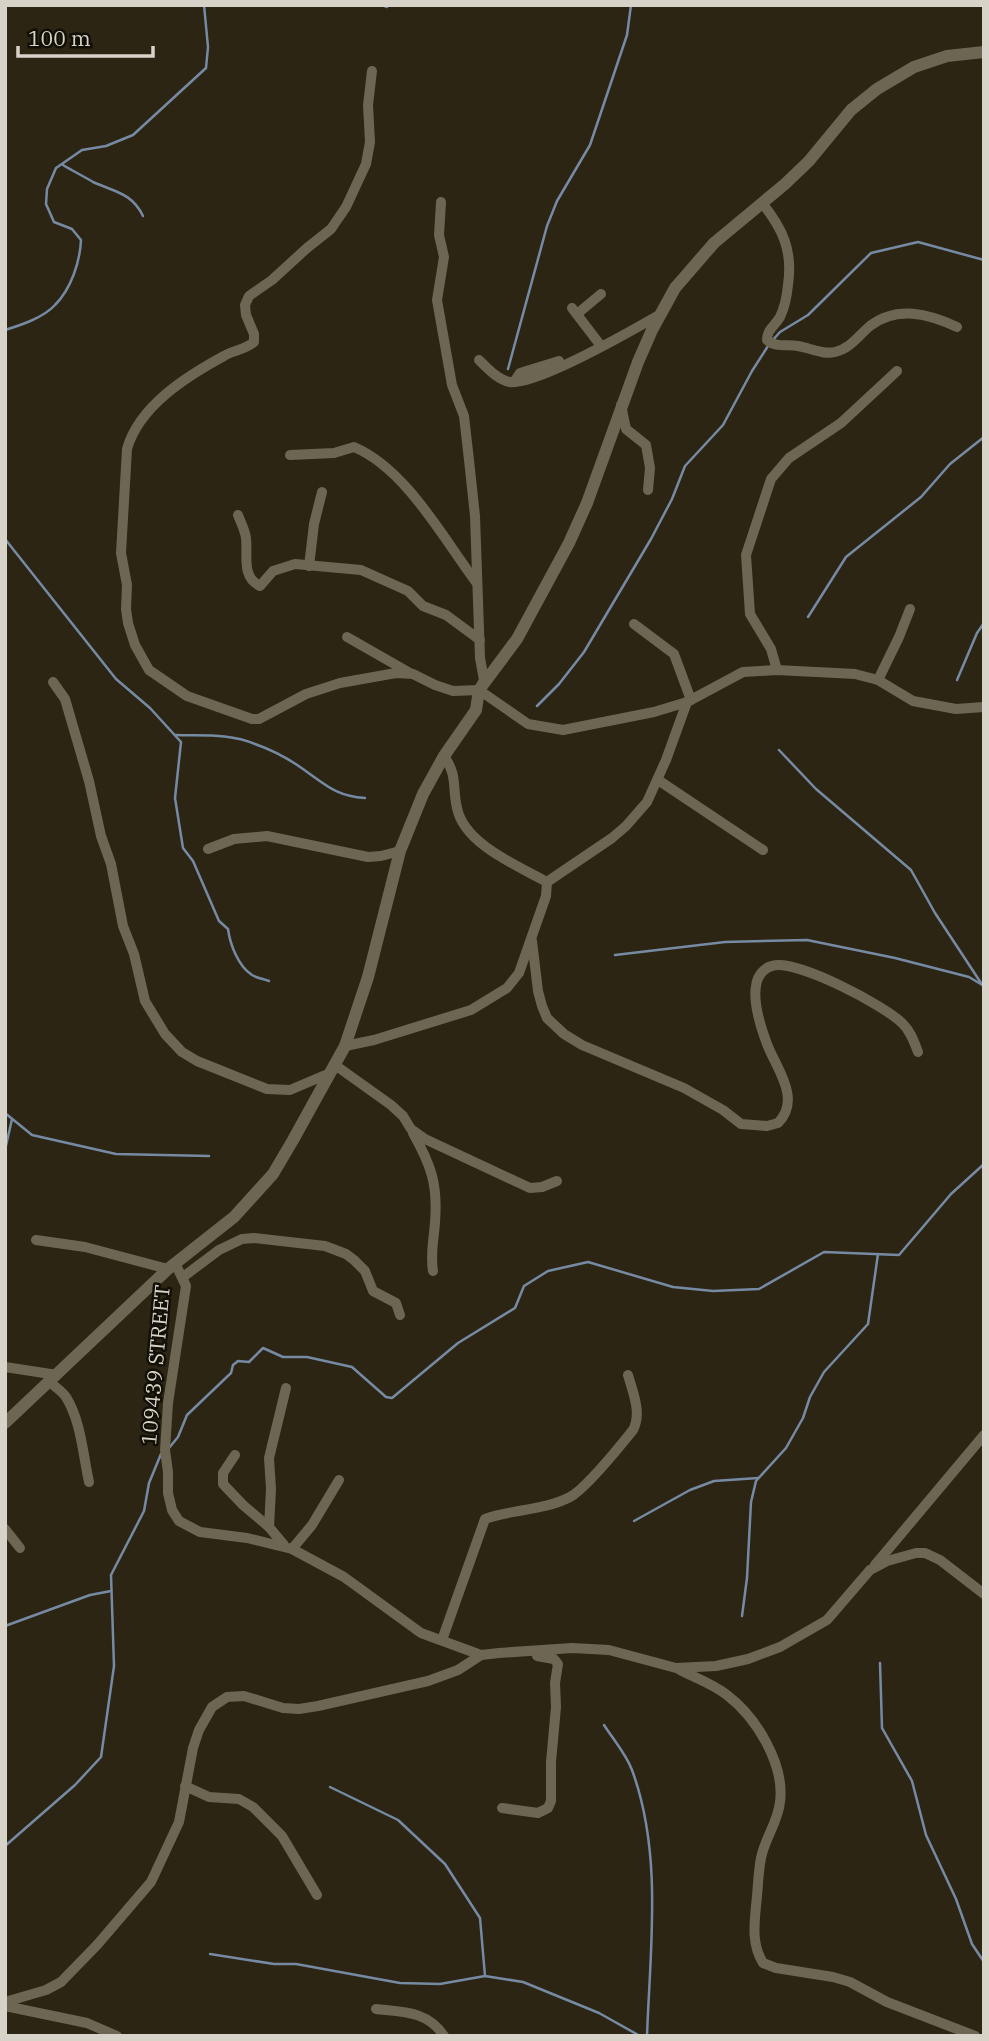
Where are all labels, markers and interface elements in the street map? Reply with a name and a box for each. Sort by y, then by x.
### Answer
scale bar [18,14,152,58]
text: 100 m [28,24,91,52]
street label: 109439 STREET [134,1284,176,1446]

